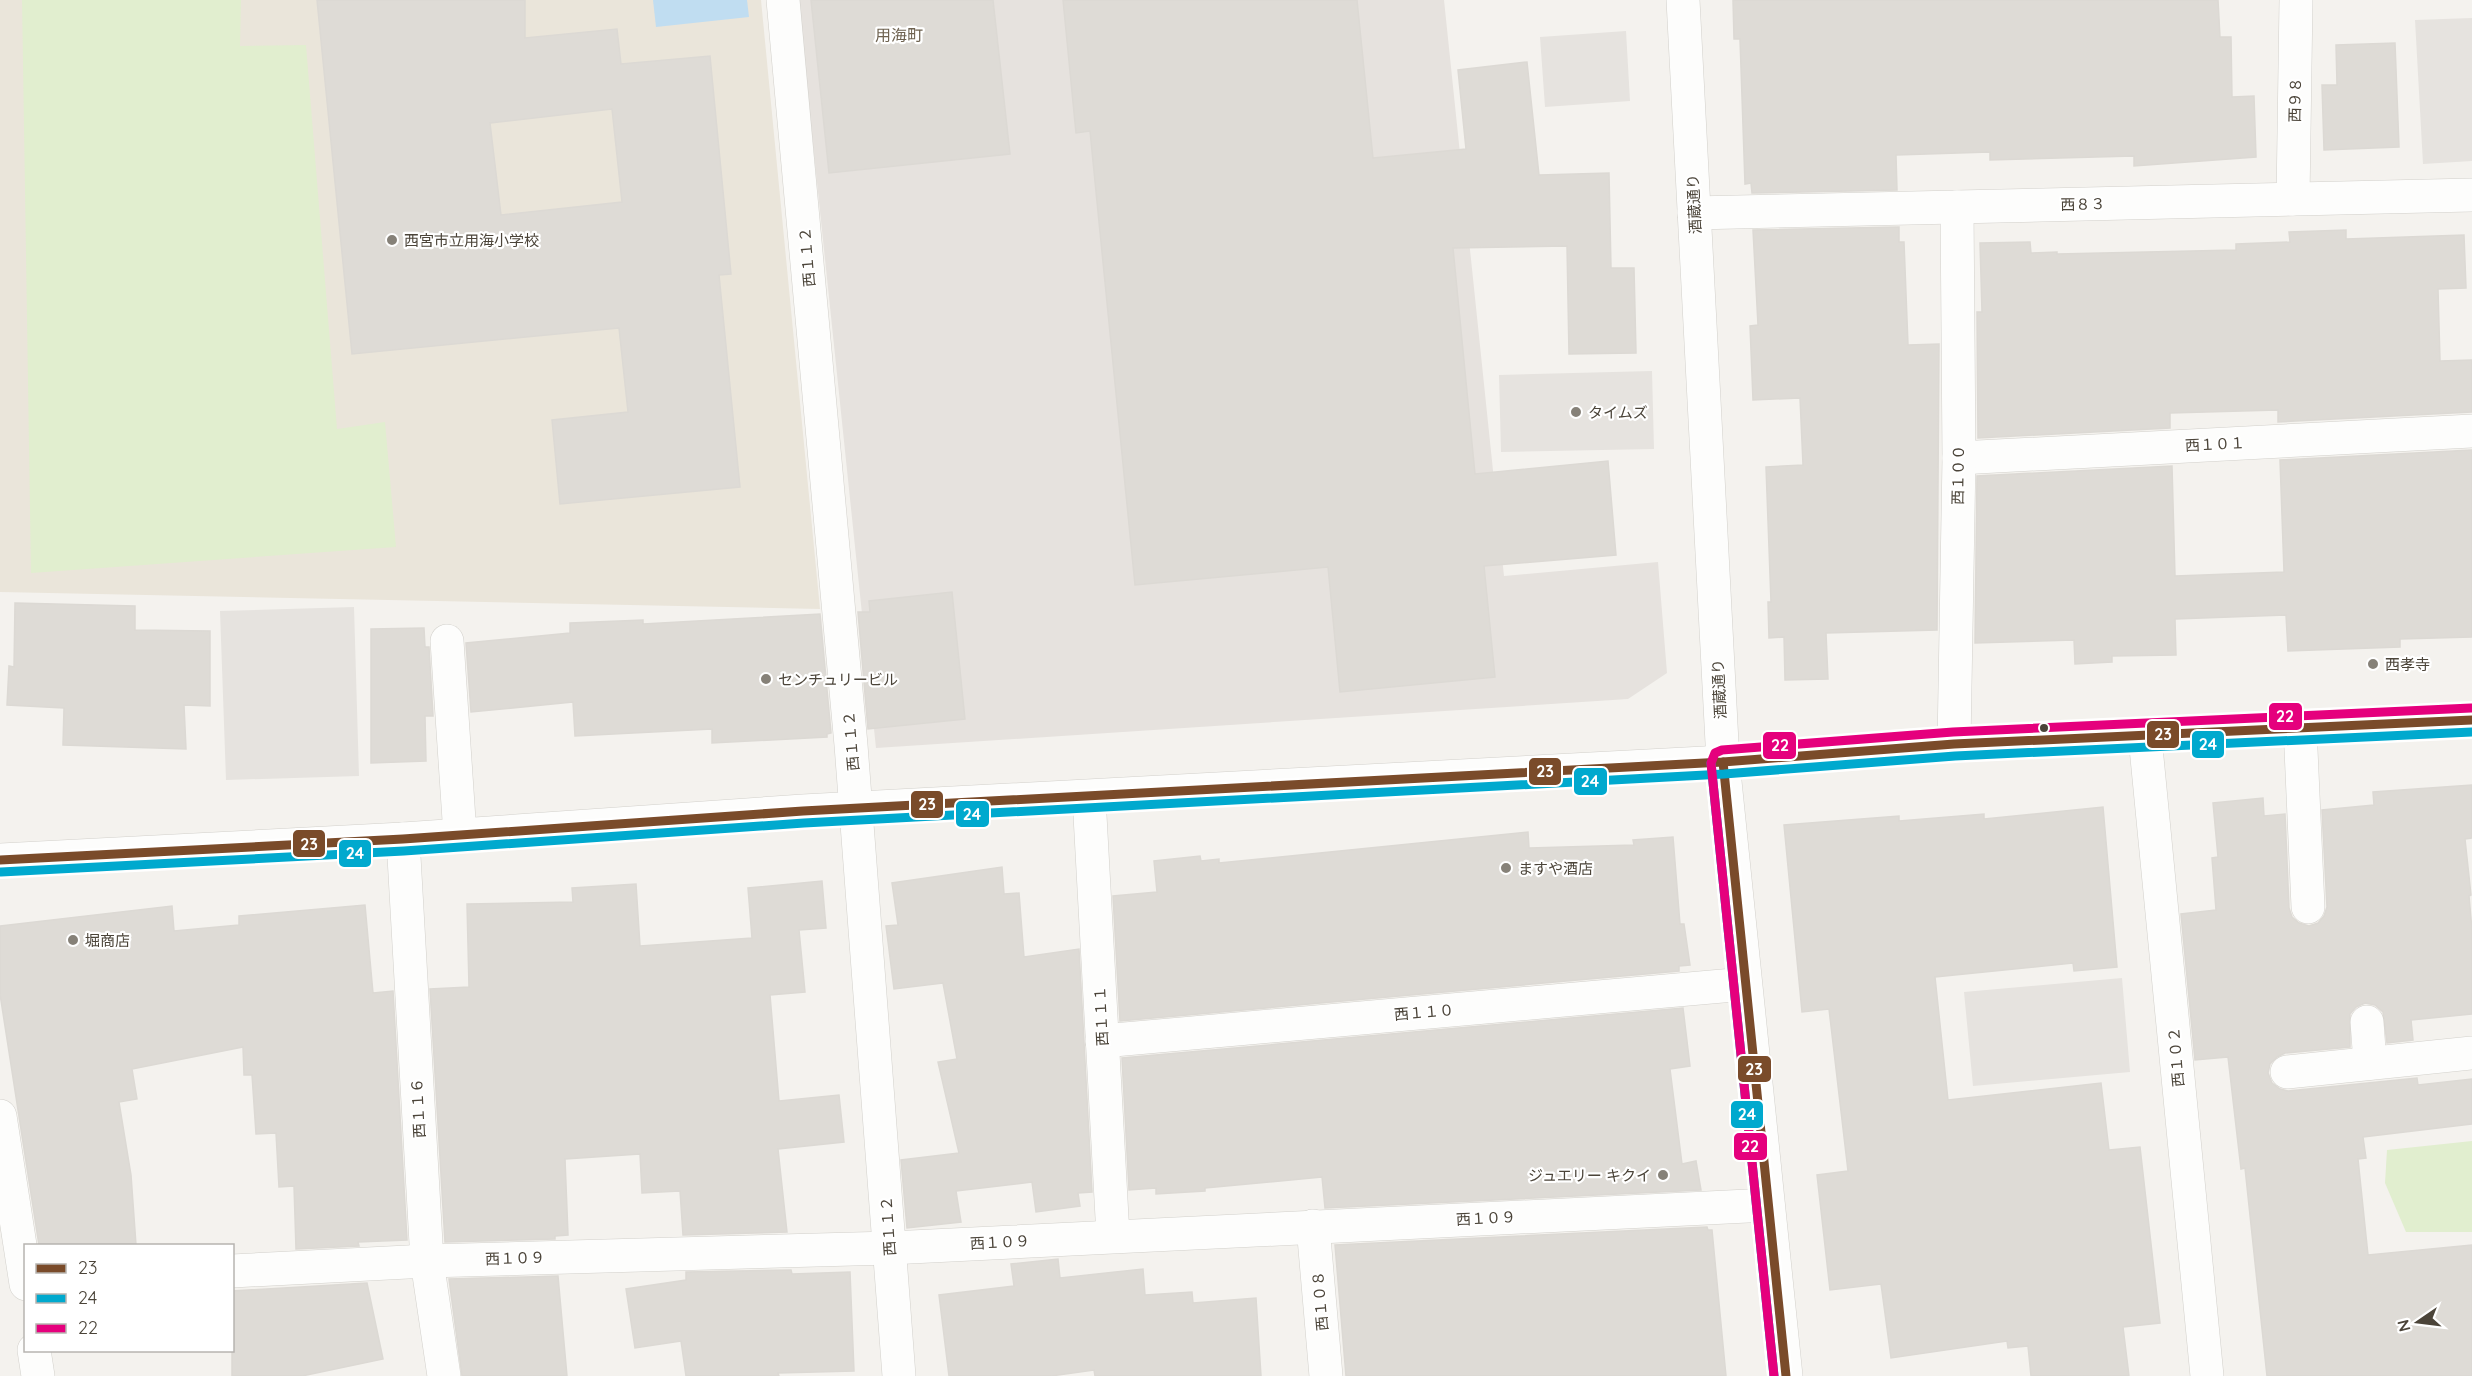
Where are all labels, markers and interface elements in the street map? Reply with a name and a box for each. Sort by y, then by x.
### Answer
district label: 用海町 [875,25,923,45]
street label: 西９８ [2285,77,2305,123]
street label: 酒蔵通り [1683,174,1705,234]
street label: 西８３ [2060,194,2106,214]
street label: 西１１２ [795,226,819,288]
place label: 西宮市立用海小学校 [404,231,539,250]
marker: 西宮市立用海小学校 [385,233,399,247]
place label: タイムズ [1588,403,1648,422]
marker: タイムズ [1569,405,1583,419]
street label: 西１０１ [2185,433,2245,455]
street label: 西１００ [1948,445,1968,505]
place label: 西孝寺 [2385,655,2430,674]
marker: 西孝寺 [2366,657,2380,671]
street label: 酒蔵通り [1708,659,1730,719]
place label: センチュリービル [778,670,898,689]
marker: センチュリービル [759,672,773,686]
line badge: 22 [2268,702,2303,731]
text: 22 [2276,706,2294,726]
street label: 西１１２ [839,710,863,772]
line badge: 23 [2146,720,2180,749]
unlabelled marker [2038,722,2050,734]
text: 23 [2154,724,2172,744]
line badge: 24 [2191,730,2225,759]
line badge: 22 [1762,731,1797,760]
text: 24 [2199,734,2218,754]
text: 22 [1771,735,1789,755]
line badge: 23 [1528,757,1562,786]
text: 23 [1536,761,1554,781]
line badge: 24 [1573,767,1608,796]
text: 24 [1581,771,1600,791]
line badge: 23 [910,790,944,819]
text: 23 [918,794,936,814]
line badge: 24 [955,800,990,828]
text: 24 [963,804,982,824]
line badge: 23 [292,829,326,858]
text: 23 [300,834,318,854]
line badge: 24 [338,839,372,868]
text: 24 [346,843,365,863]
place label: ますや酒店 [1518,859,1593,878]
marker: ますや酒店 [1499,861,1513,875]
place label: 堀商店 [85,931,130,950]
marker: 堀商店 [66,933,80,947]
street label: 西１１１ [1090,986,1112,1046]
street label: 西１１０ [1393,1000,1455,1024]
street label: 西１０２ [2164,1026,2188,1088]
line badge: 23 [1737,1055,1772,1083]
text: 23 [1745,1059,1763,1079]
street label: 西１１６ [407,1078,429,1138]
line badge: 24 [1730,1100,1764,1129]
text: 24 [1738,1104,1757,1124]
line badge: 22 [1733,1132,1768,1161]
text: 22 [1741,1136,1759,1156]
place label: ジュエリー キクイ [1528,1166,1651,1185]
marker: ジュエリー キクイ [1656,1168,1670,1182]
street label: 西１１２ [876,1195,900,1257]
street label: 西１０９ [1456,1207,1516,1229]
street label: 西１０９ [970,1231,1030,1253]
legend [24,1244,234,1352]
street label: 西１０９ [485,1247,545,1269]
text: 23 [78,1256,97,1279]
street label: 西１０８ [1308,1270,1332,1332]
text: 24 [78,1286,97,1309]
north arrow [2388,1292,2448,1352]
text: 22 [78,1316,98,1339]
text: N [2392,1318,2415,1334]

